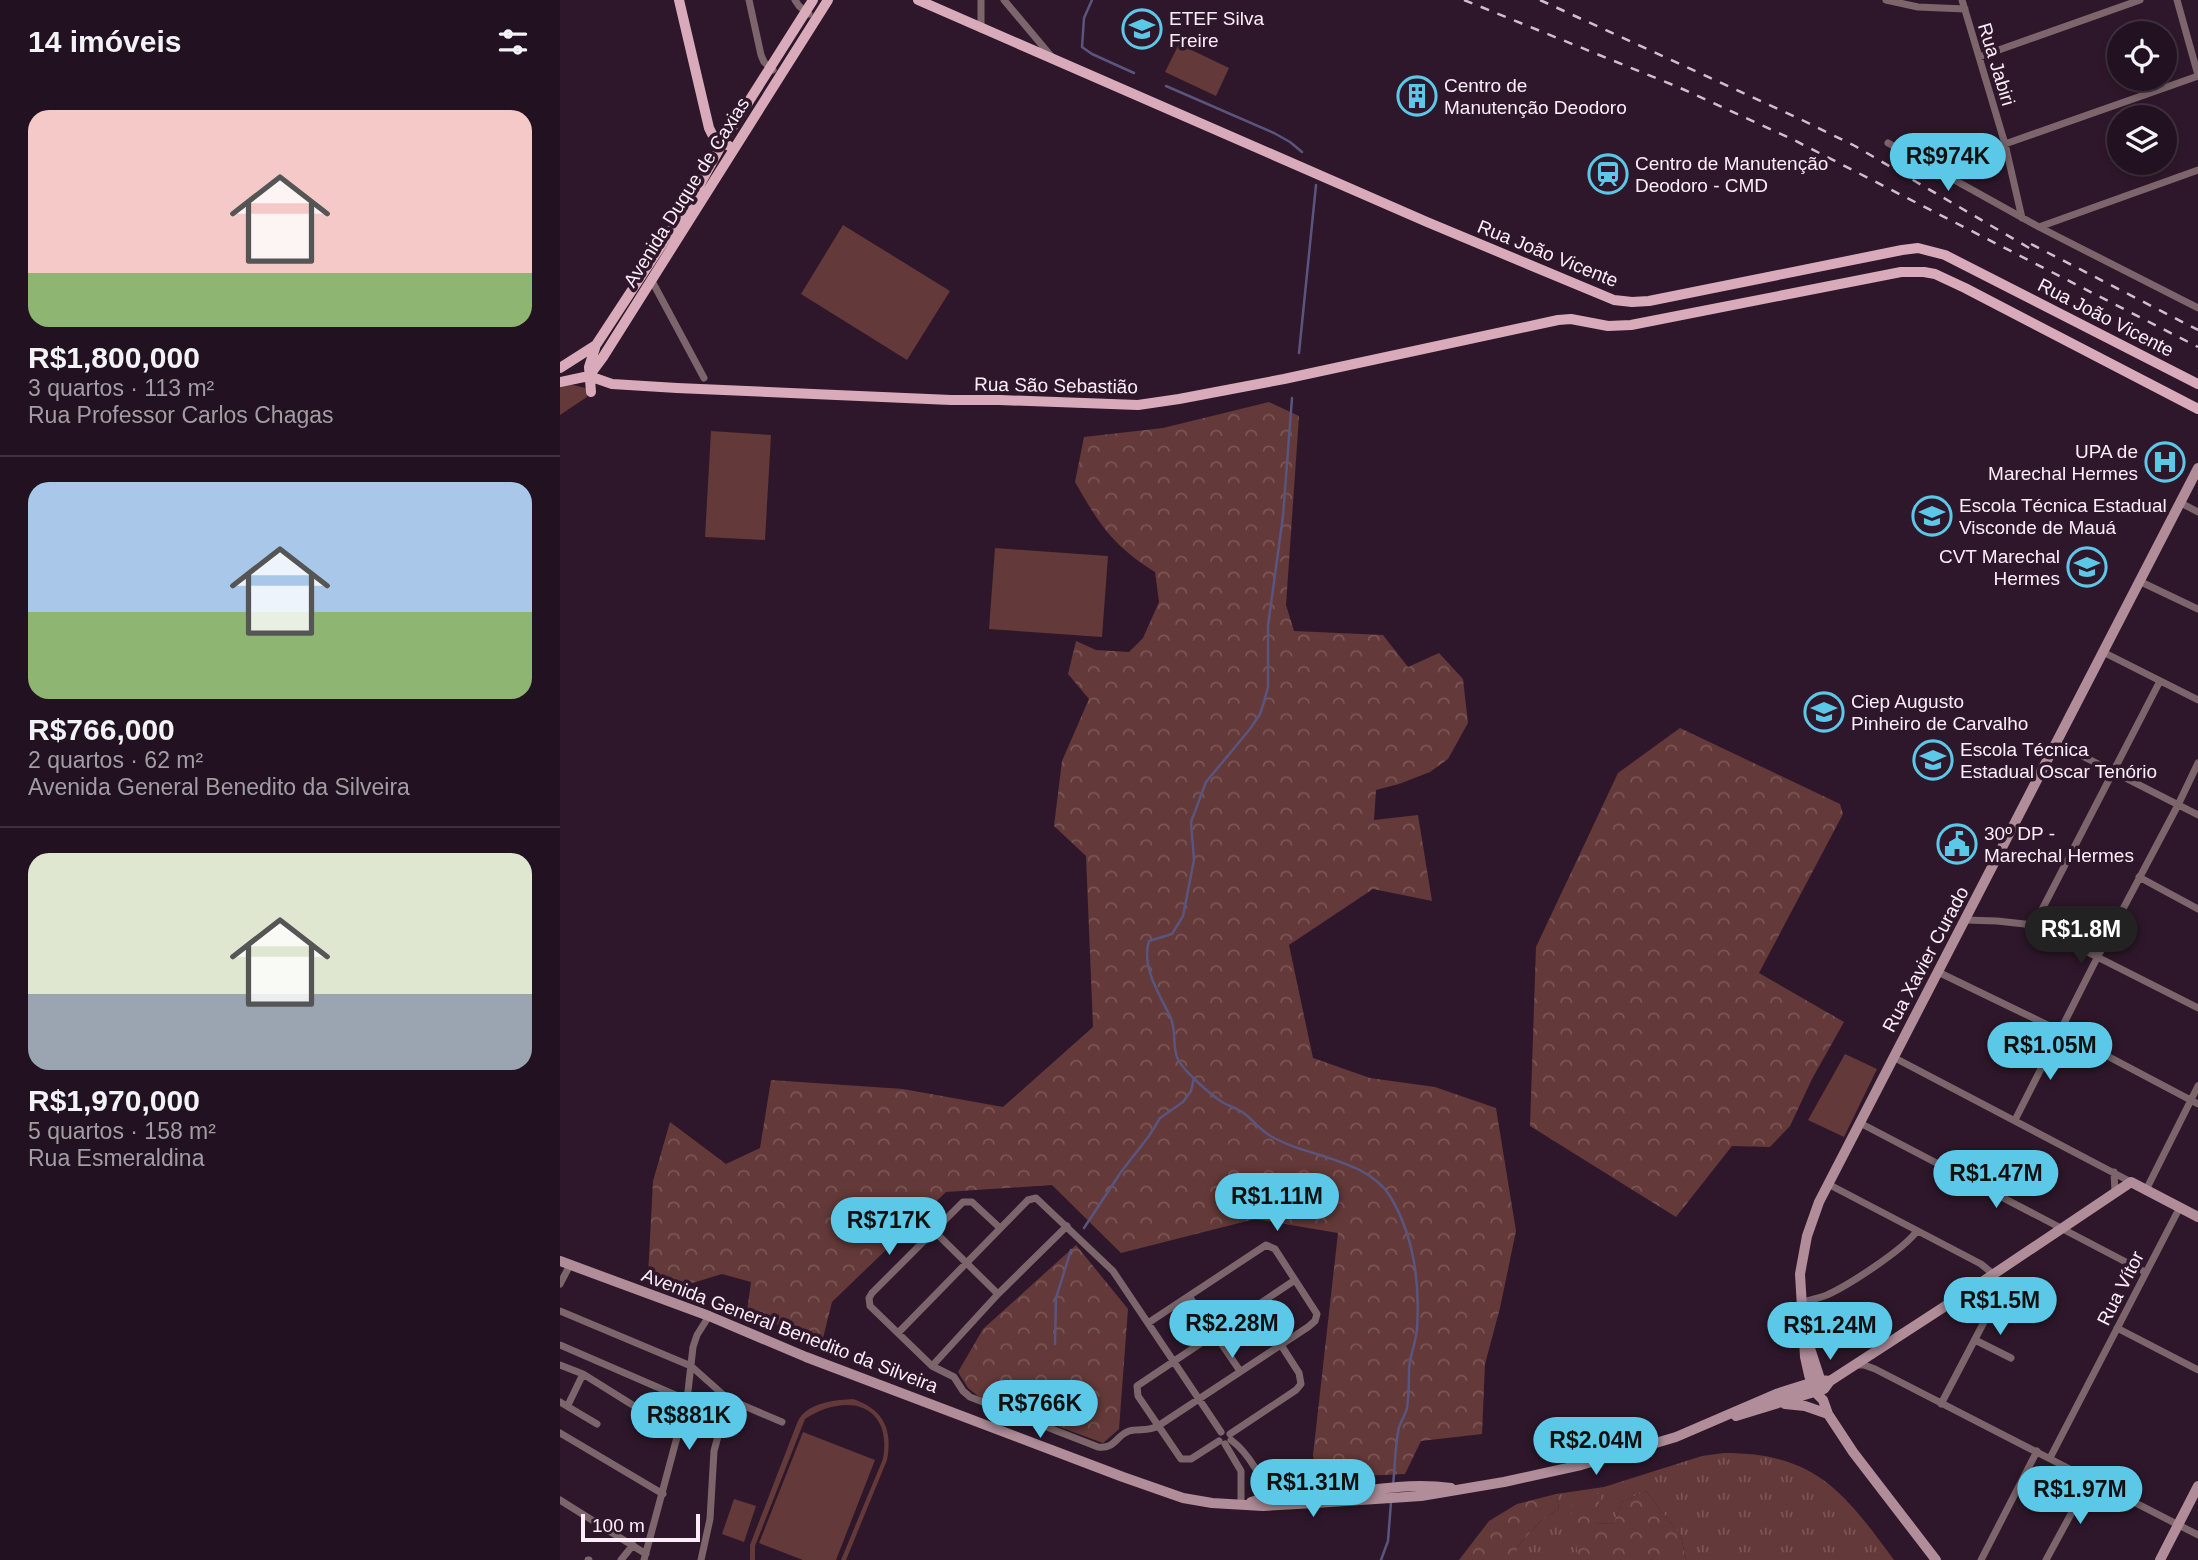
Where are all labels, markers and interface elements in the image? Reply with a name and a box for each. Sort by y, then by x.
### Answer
school or university icon: ETEF Silva Freire [1121,8,1163,50]
place label: ETEF Silva Freire [1169,8,1264,51]
street label: Rua Jabiri [1974,20,2019,108]
map controls [2107,21,2177,175]
button: locate [2107,21,2177,91]
icon: filters [494,23,532,61]
text: 14 imóveis [28,25,181,58]
building icon: Centro de Manutenção Deodoro [1396,75,1438,117]
place label: Centro de Manutenção Deodoro [1444,75,1627,118]
street label: Avenida Duque de Caxias [619,94,753,291]
button: layers [2107,105,2177,175]
pin: R$974K [1891,134,2005,193]
text: R$974K [1906,143,1990,169]
station icon: Centro de Manutenção Deodoro - CMD [1587,153,1629,195]
place label: Centro de Manutenção Deodoro - CMD [1635,153,1828,196]
icon: home [217,156,343,282]
street label: Rua João Vicente [1474,216,1621,291]
street label: Rua João Vicente [2034,274,2177,361]
text: R$1,800,000 [28,341,200,374]
street label: Rua São Sebastião [974,374,1138,397]
text: 3 quartos · 113 m² [28,375,214,401]
text: Rua Professor Carlos Chagas [28,402,334,428]
place label: UPA de Marechal Hermes [1988,441,2138,484]
hospital icon: UPA de Marechal Hermes [2144,441,2186,483]
school or university icon: Escola Técnica Estadual Visconde de Mauá [1911,495,1953,537]
place label: Escola Técnica Estadual Visconde de Mauá [1959,495,2167,538]
icon: home [217,528,343,654]
place label: CVT Marechal Hermes [1939,546,2060,589]
school or university icon: CVT Marechal Hermes [2066,546,2108,588]
school or university icon: Ciep Augusto Pinheiro de Carvalho [1803,691,1845,733]
place label: Ciep Augusto Pinheiro de Carvalho [1851,691,2028,734]
text: R$766,000 [28,713,175,746]
school or university icon: Escola Técnica Estadual Oscar Tenório [1912,739,1954,781]
place label: Escola Técnica Estadual Oscar Tenório [1960,739,2157,782]
text: 2 quartos · 62 m² [28,747,203,773]
text: Avenida General Benedito da Silveira [28,774,410,800]
public building icon: 30º DP - Marechal Hermes [1936,823,1978,865]
place label: 30º DP - Marechal Hermes [1984,823,2134,866]
street label: Rua Xavier Curado [1878,883,1973,1036]
icon: home [217,899,343,1025]
pin: R$1.8M [2024,906,2138,966]
text: R$1.8M [2041,916,2121,942]
pin: R$1.05M [1985,1023,2115,1082]
text: R$1.05M [2003,1032,2097,1058]
text: R$1,970,000 [28,1084,200,1117]
text: 5 quartos · 158 m² [28,1118,216,1144]
text: Rua Esmeraldina [28,1145,204,1171]
pin: R$1.47M [1931,1150,2061,1210]
text: R$1.47M [1949,1160,2043,1186]
pin: R$1.11M [1212,1174,1342,1233]
text: R$1.11M [1231,1183,1323,1209]
pin: R$717K [832,1198,946,1257]
text: R$717K [847,1207,931,1233]
street label: Rua Vítor [2093,1247,2148,1329]
street label: Avenida General Benedito da Silveira [639,1264,941,1397]
pin: R$1.5M [1943,1278,2057,1337]
text: R$1.5M [1960,1287,2040,1313]
pin: R$2.28M [1167,1300,1297,1360]
pin: R$1.24M [1765,1302,1895,1362]
text: R$2.28M [1185,1310,1279,1336]
text: R$1.24M [1783,1312,1877,1338]
pin: R$766K [983,1380,1097,1440]
text: R$766K [998,1390,1082,1416]
pin: R$881K [632,1392,746,1452]
text: R$881K [647,1402,731,1428]
pin: R$2.04M [1531,1418,1661,1477]
text: R$2.04M [1549,1427,1643,1453]
pin: R$1.31M [1248,1460,1378,1519]
pin: R$1.97M [2015,1466,2145,1526]
text: R$1.31M [1266,1469,1360,1495]
text: R$1.97M [2033,1476,2127,1502]
scale bar [581,1511,700,1543]
text: 100 m [592,1515,645,1536]

